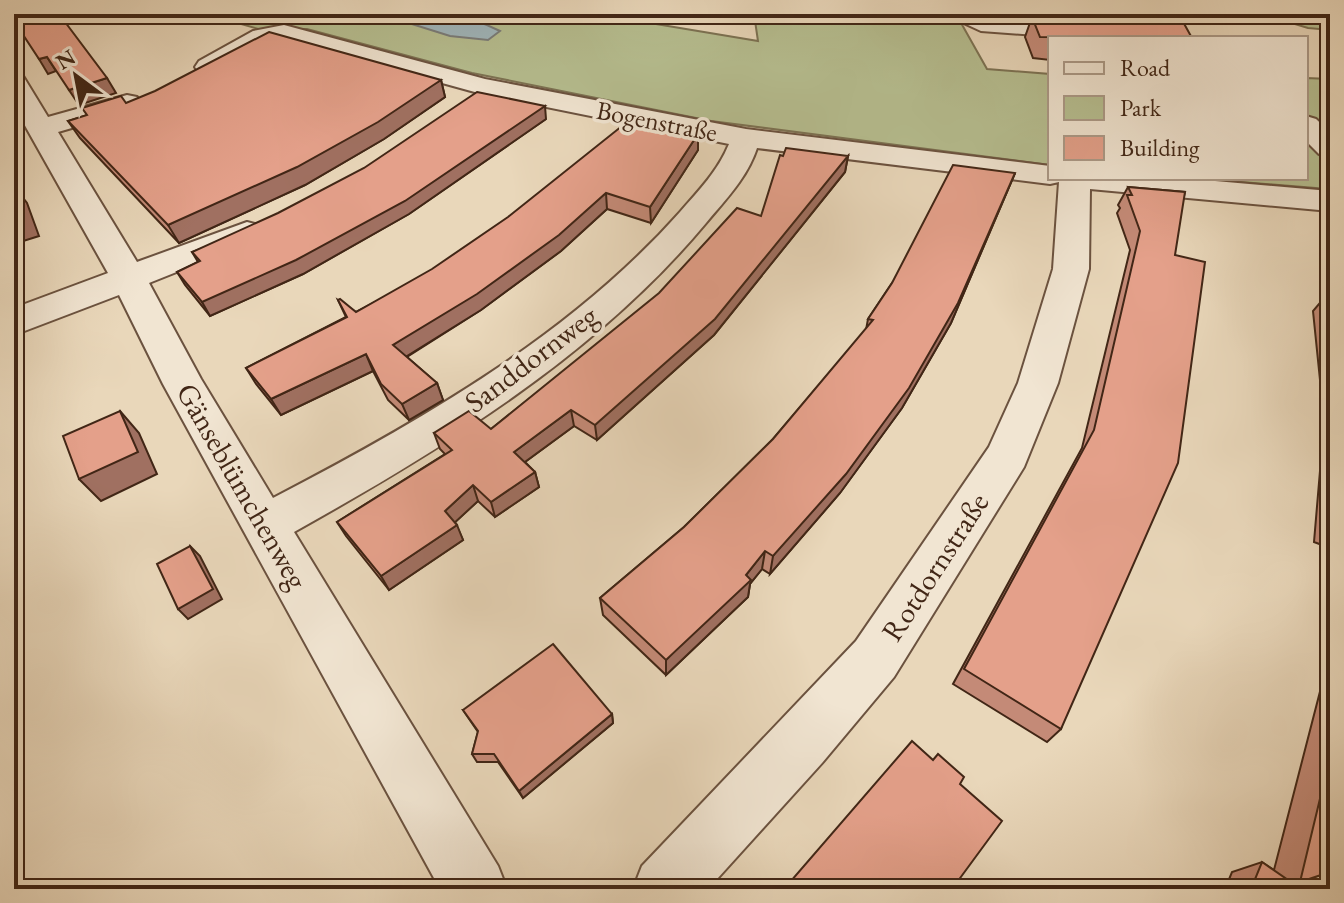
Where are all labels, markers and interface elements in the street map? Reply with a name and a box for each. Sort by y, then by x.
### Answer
north arrow [36,36,116,116]
legend [1048,36,1308,180]
text: N [50,42,81,76]
text: Road [1120,52,1171,83]
text: Park [1120,92,1162,123]
street label: Bogenstraße [594,93,720,149]
text: Building [1120,132,1200,163]
street label: Sanddornweg [456,295,606,421]
street label: Gänseblümchenweg [168,376,318,597]
street label: Rotdornstraße [872,485,997,648]

